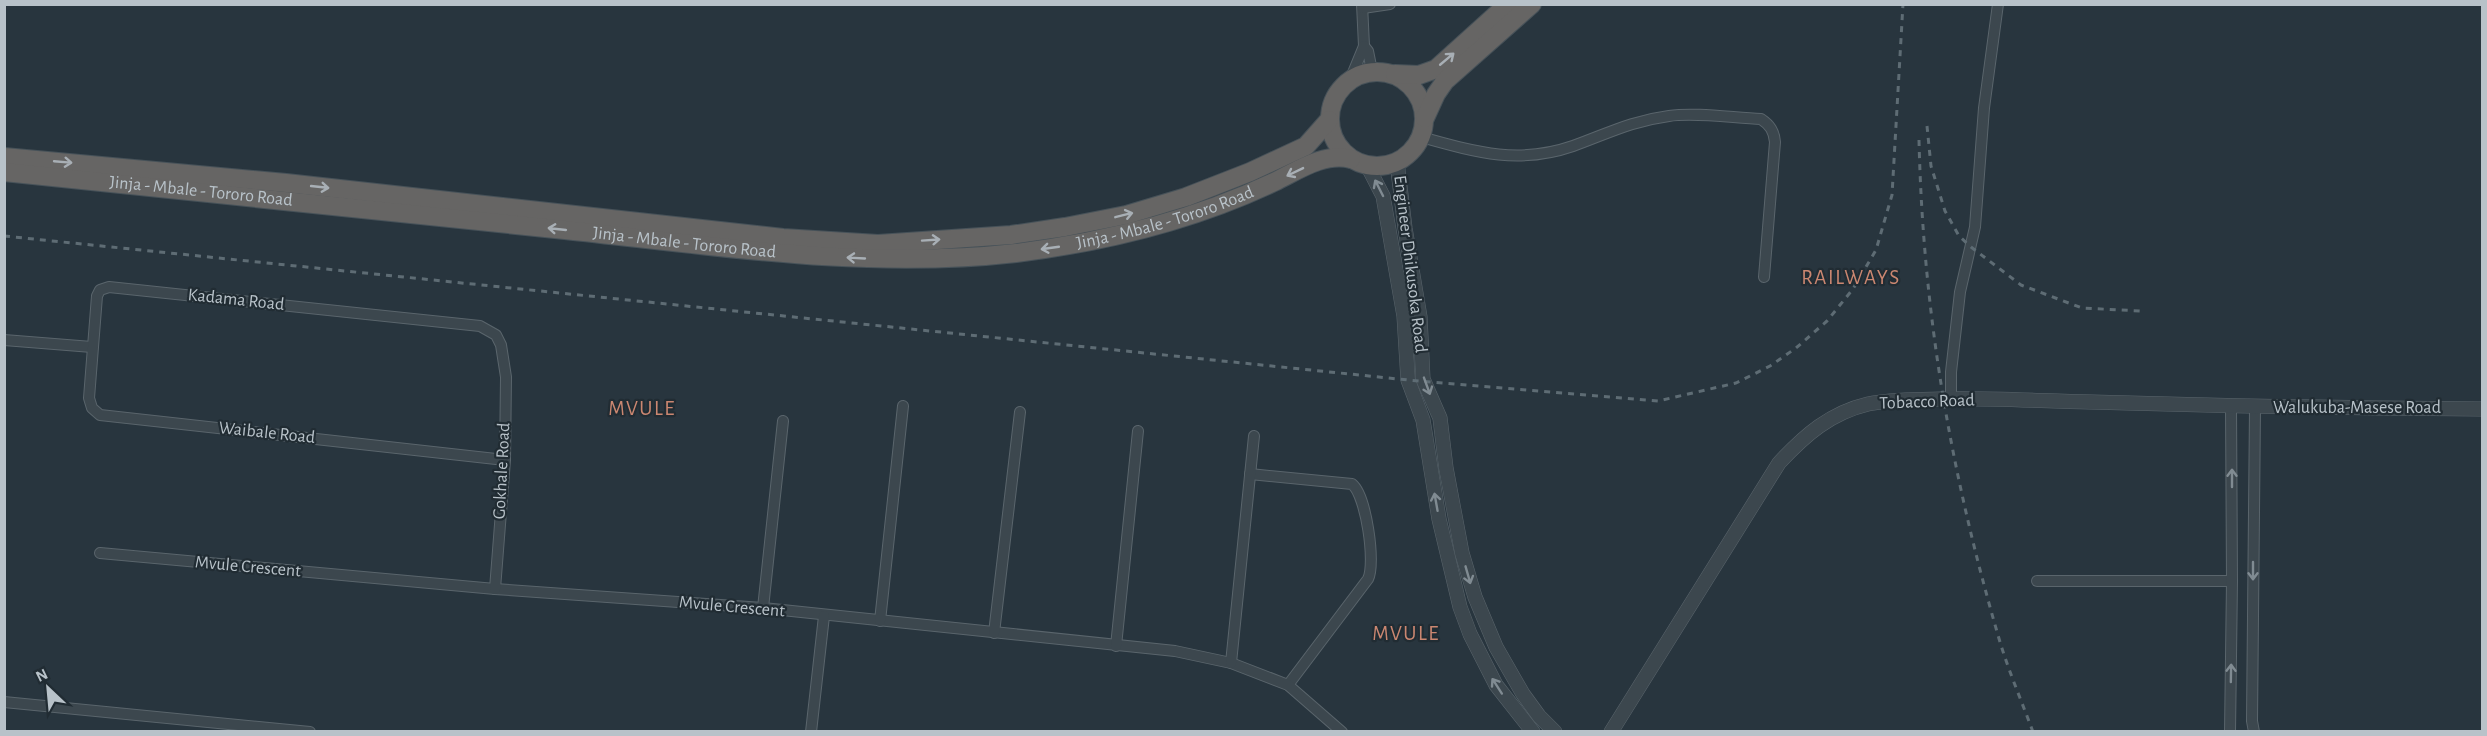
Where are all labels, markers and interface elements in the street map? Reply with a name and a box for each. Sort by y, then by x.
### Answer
one-way arrow [1439,52,1454,66]
one-way arrow [52,157,72,168]
one-way arrow [1287,166,1305,178]
street label: Jinja - Mbale - Tororo Road [109,173,294,210]
street label: Engineer Dhikusoka Road [1390,174,1430,354]
one-way arrow [1373,180,1385,197]
one-way arrow [309,182,329,193]
street label: Jinja - Mbale - Tororo Road [1075,183,1256,253]
one-way arrow [1115,208,1134,220]
one-way arrow [548,223,568,234]
street label: Jinja - Mbale - Tororo Road [592,224,777,262]
one-way arrow [921,234,941,245]
one-way arrow [1041,242,1060,253]
one-way arrow [846,252,866,263]
district label: RAILWAYS [1801,267,1901,288]
street label: Kadama Road [187,286,285,314]
one-way arrow [1422,376,1433,394]
street label: Tobacco Road [1879,391,1975,413]
district label: MVULE [608,398,676,419]
street label: Walukuba-Masese Road [2273,399,2441,417]
street label: Waibale Road [218,419,316,447]
street label: Gokhale Road [490,422,514,520]
one-way arrow [2226,469,2238,489]
one-way arrow [1430,493,1441,512]
street label: Mvule Crescent [194,553,302,581]
one-way arrow [2247,561,2259,581]
one-way arrow [1463,565,1475,584]
street label: Mvule Crescent [678,593,786,621]
district label: MVULE [1372,623,1440,644]
north arrow [18,658,78,718]
one-way arrow [2225,664,2237,684]
text: N [33,666,50,685]
one-way arrow [1491,678,1503,694]

